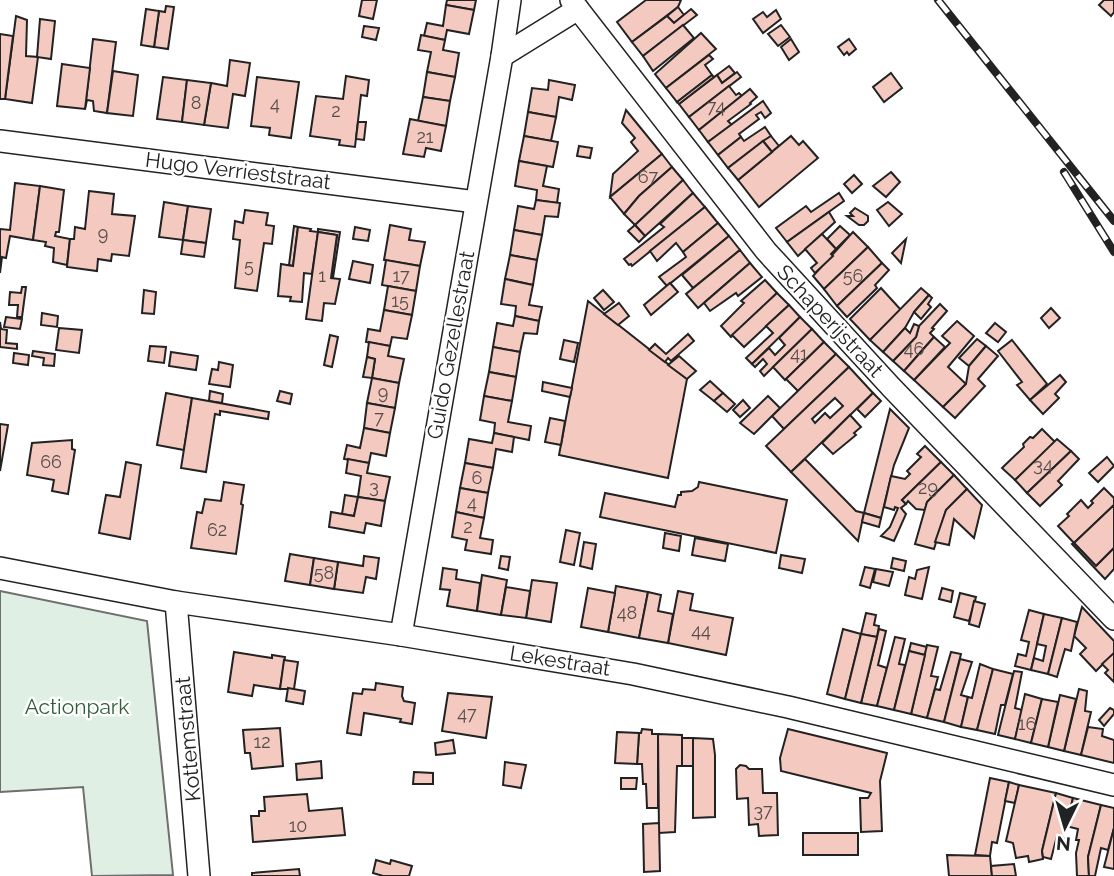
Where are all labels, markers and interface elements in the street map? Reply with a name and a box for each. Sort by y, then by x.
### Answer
house number: 8 [191,92,201,113]
house number: 4 [270,93,280,114]
house number: 74 [707,96,725,117]
house number: 2 [331,100,341,121]
house number: 21 [416,126,434,147]
street label: Hugo Verrieststraat [144,147,332,194]
house number: 67 [638,166,659,187]
house number: 9 [98,223,108,244]
street label: Guido Gezellestraat [422,249,479,441]
house number: 5 [244,255,254,276]
street label: Schaperijstraat [772,259,889,382]
house number: 1 [318,265,326,286]
house number: 17 [392,265,410,286]
house number: 56 [843,265,863,286]
house number: 15 [391,290,409,311]
house number: 46 [904,338,924,359]
house number: 41 [790,343,808,364]
house number: 9 [378,382,388,403]
house number: 7 [374,407,384,428]
house number: 66 [40,451,62,472]
house number: 34 [1033,454,1053,475]
house number: 6 [472,467,483,488]
house number: 3 [369,476,379,497]
house number: 29 [918,477,938,498]
house number: 4 [467,492,477,513]
house number: 2 [463,516,473,537]
house number: 62 [207,519,227,540]
house number: 58 [314,562,334,583]
house number: 48 [617,602,637,623]
house number: 44 [691,620,711,641]
street label: Lekestraat [508,640,612,681]
street label: Kottemstraat [170,676,205,802]
park label: Actionpark [25,694,129,719]
house number: 47 [457,703,477,724]
house number: 16 [1018,713,1036,734]
house number: 12 [253,731,271,752]
north arrow [1030,792,1100,862]
house number: 37 [753,800,773,821]
house number: 10 [289,815,307,836]
text: N [1055,832,1072,856]

